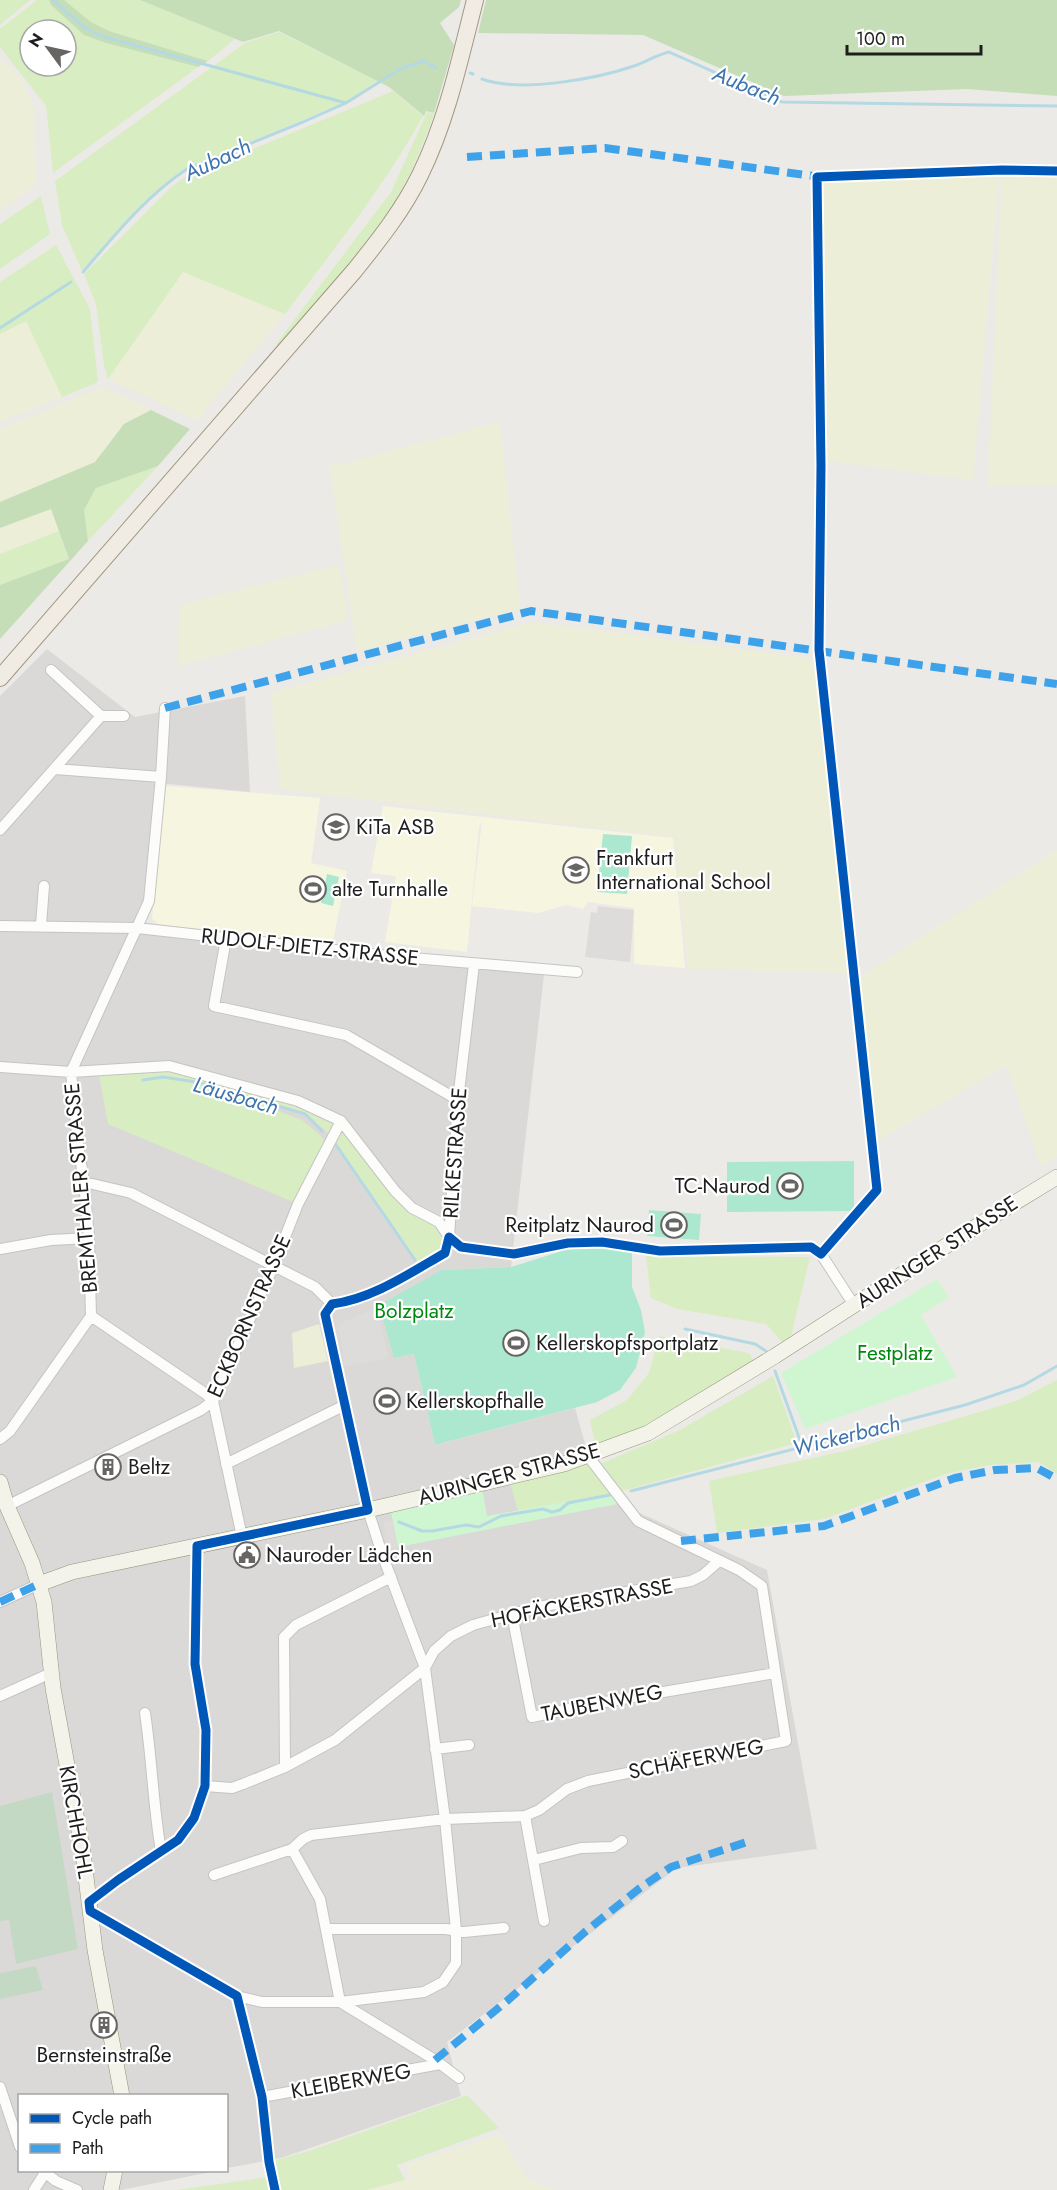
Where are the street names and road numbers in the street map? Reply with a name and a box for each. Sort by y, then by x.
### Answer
street label: RUDOLF-DIETZ-STRASSE [200,921,420,973]
street label: BREMTHALER STRASSE [57,1081,105,1295]
street label: RILKESTRASSE [435,1086,475,1220]
street label: AURINGER STRASSE [850,1188,1024,1316]
street label: ECKBORNSTRASSE [200,1230,298,1402]
street label: AURINGER STRASSE [415,1435,603,1513]
street label: HOFÄCKERSTRASSE [488,1571,676,1635]
street label: TAUBENWEG [539,1677,665,1729]
street label: SCHÄFERWEG [626,1731,766,1787]
street label: KIRCHHOHL [51,1763,101,1881]
street label: KLEIBERWEG [288,2056,414,2106]

